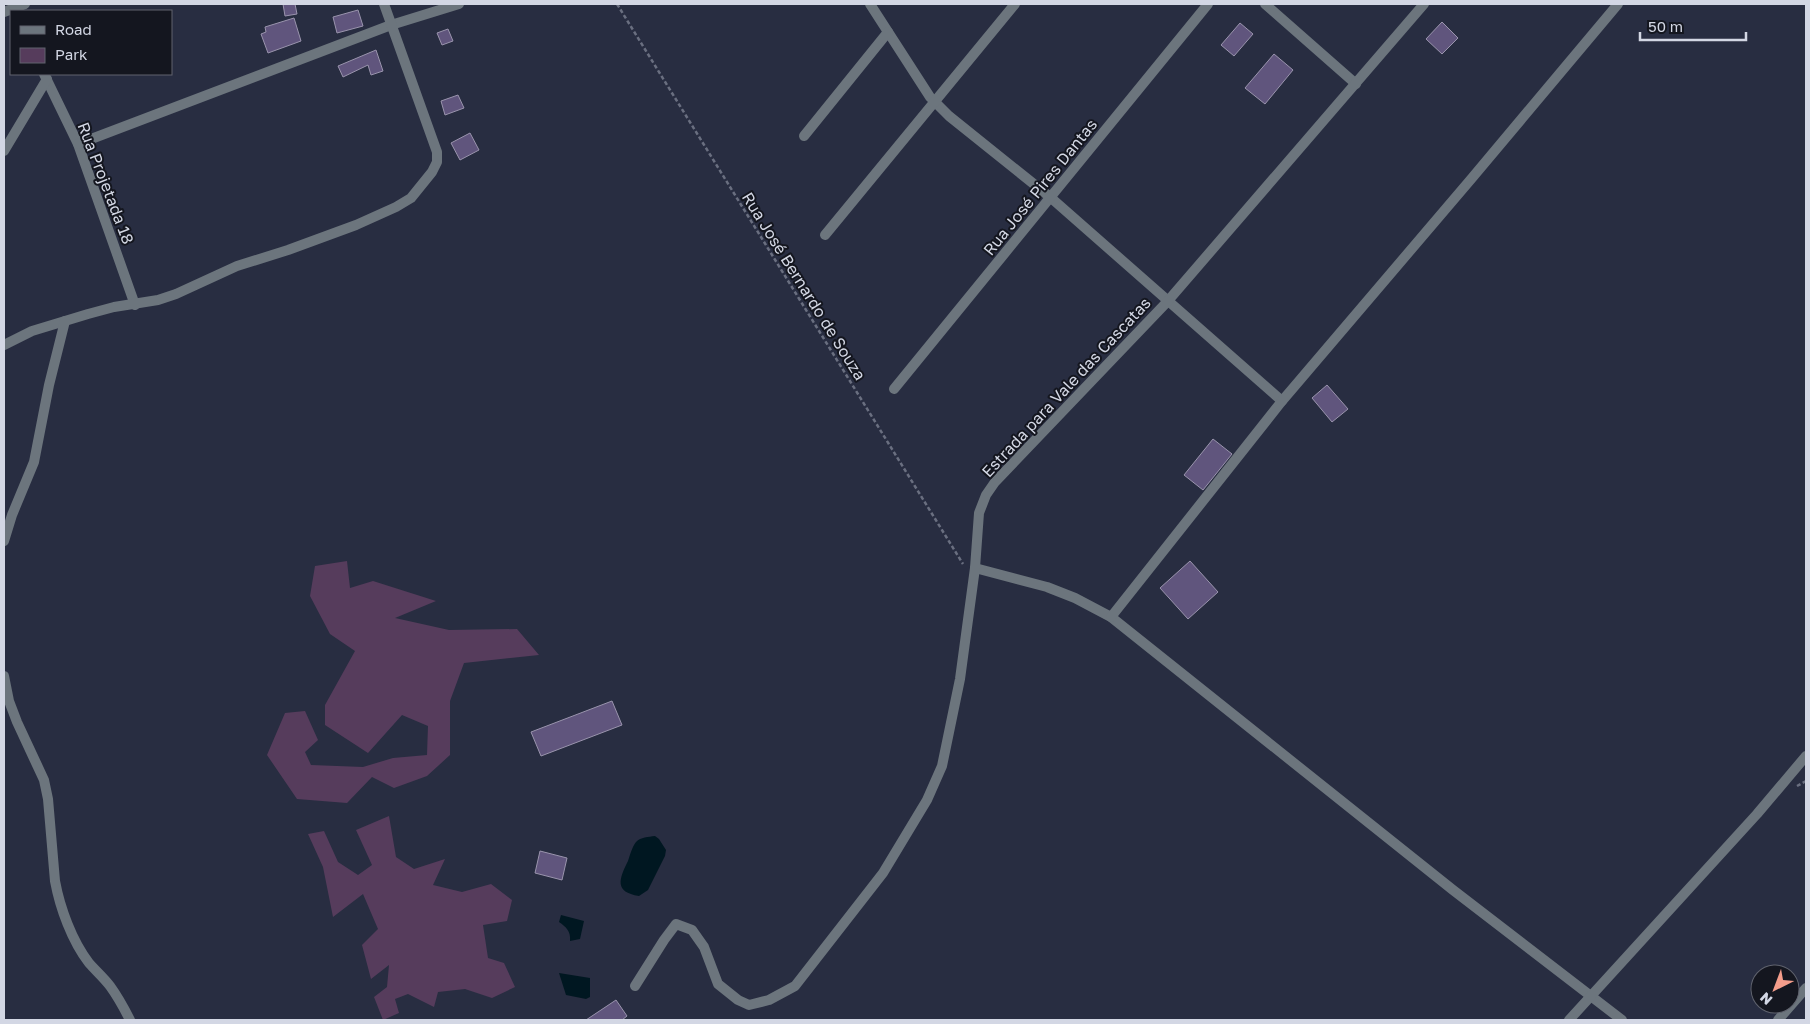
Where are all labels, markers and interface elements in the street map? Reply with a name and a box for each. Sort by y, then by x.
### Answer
legend [10,10,172,75]
scale bar [1640,10,1746,42]
text: 50 m [1648,17,1683,35]
text: Road [55,20,92,38]
text: Park [55,45,88,63]
street label: Rua José Pires Dantas [979,115,1101,259]
street label: Rua Projetada 18 [74,119,138,247]
street label: Rua José Bernardo de Souza [738,188,870,384]
street label: Estrada para Vale das Cascatas [977,293,1155,481]
north arrow [1750,964,1800,1014]
text: N [1756,989,1776,1009]

